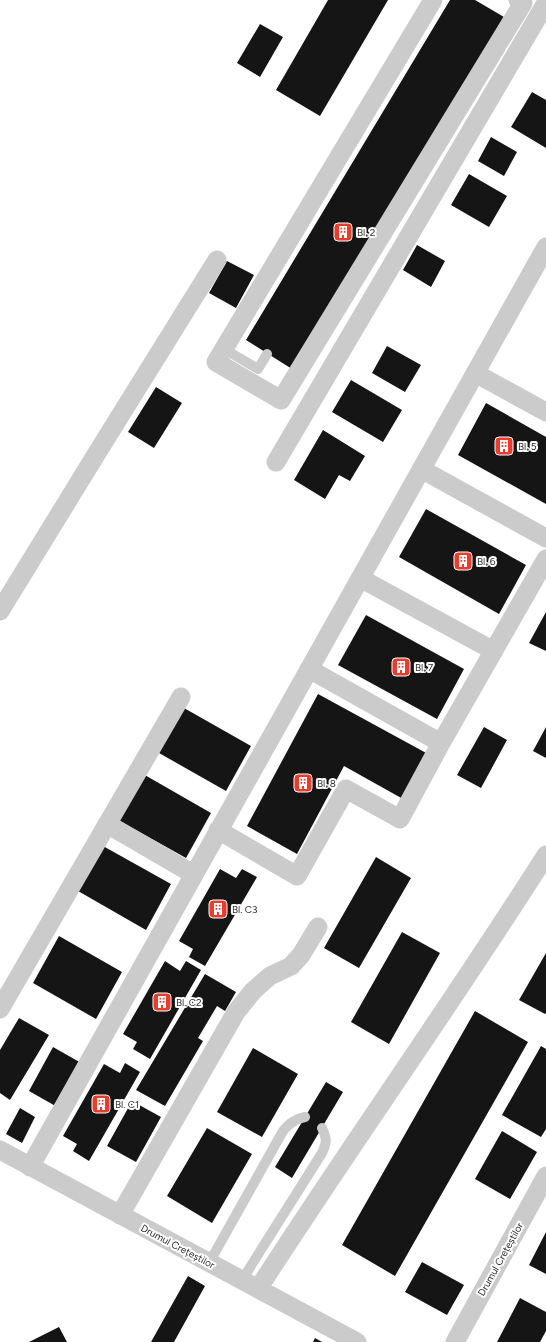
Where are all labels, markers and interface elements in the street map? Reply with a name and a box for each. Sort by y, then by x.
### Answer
building icon: Bl. 2 [332,221,354,243]
place label: Bl. 2 [357,226,375,239]
building icon: Bl. 5 [493,435,515,457]
place label: Bl. 5 [518,440,537,453]
building icon: Bl. 6 [452,550,474,572]
place label: Bl. 6 [477,555,496,568]
building icon: Bl. 7 [390,656,412,678]
place label: Bl. 7 [415,661,434,674]
building icon: Bl. 8 [292,772,314,794]
place label: Bl. 8 [317,777,336,790]
building icon: Bl. C3 [207,898,229,920]
place label: Bl. C3 [232,903,258,916]
building icon: Bl. C2 [151,991,173,1013]
place label: Bl. C2 [176,996,202,1009]
building icon: Bl. C1 [90,1093,112,1115]
place label: Bl. C1 [115,1098,139,1111]
street label: Drumul Crețeștilor [475,1220,526,1298]
street label: Drumul Crețeștilor [138,1221,218,1272]

